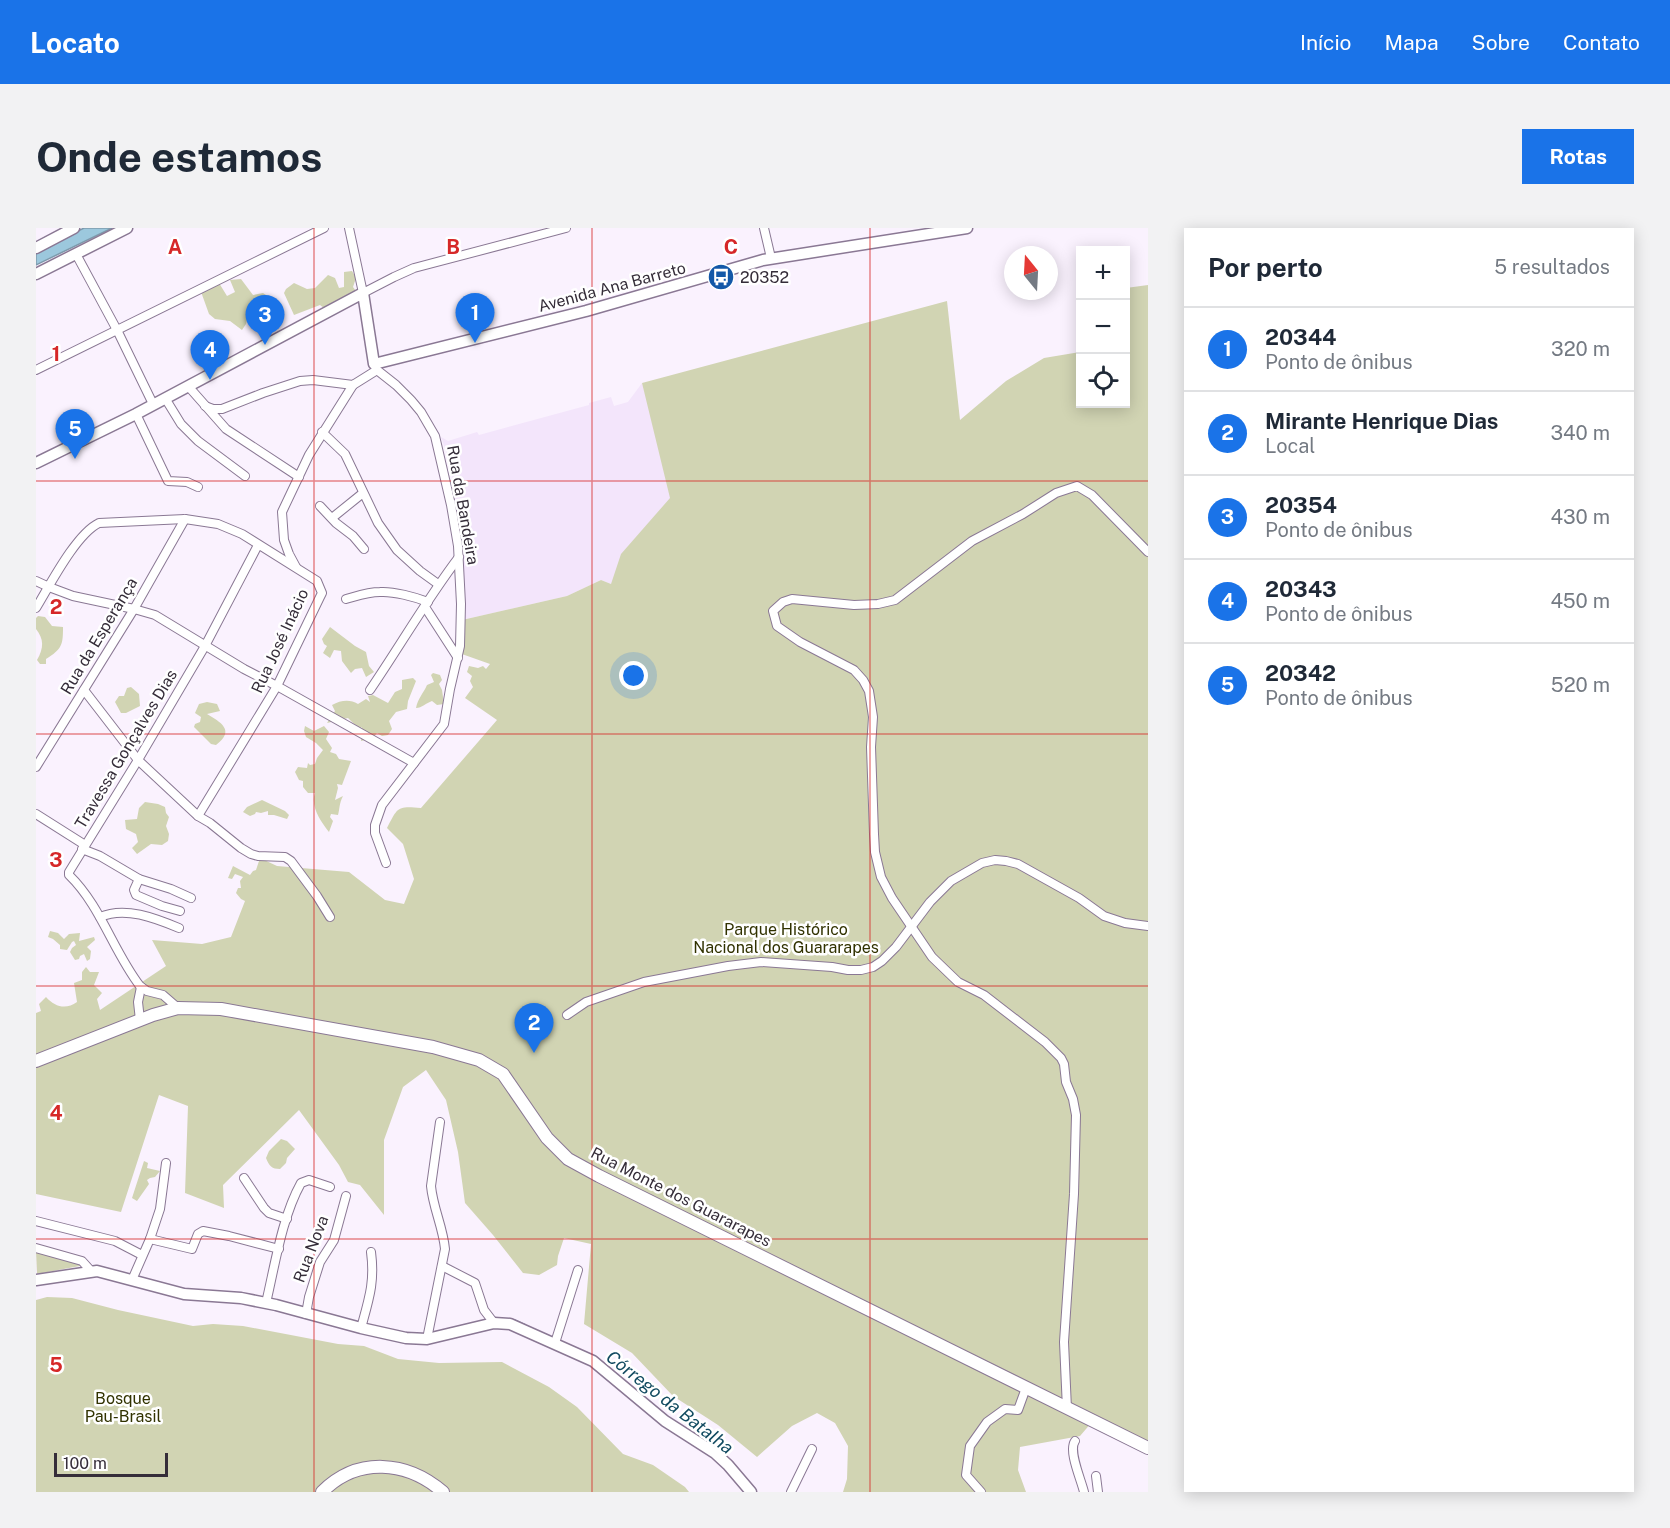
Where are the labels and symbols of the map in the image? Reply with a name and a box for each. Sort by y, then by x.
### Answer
text: A [168,235,182,259]
text: B [446,235,460,259]
text: C [724,235,738,259]
north arrow [1004,246,1058,300]
street label: Avenida Ana Barreto [536,258,688,316]
bus stop icon: 20352 [706,262,736,292]
place label: 20352 [740,268,789,287]
pin: 1 [456,294,494,343]
pin: 3 [246,296,284,345]
pin: 4 [190,330,230,380]
text: 1 [52,342,60,366]
pin: 5 [56,410,94,459]
street label: Rua da Bandeira [443,444,483,566]
street label: Rua da Esperança [57,574,141,698]
street label: Rua José Inácio [247,586,313,696]
text: 2 [50,595,62,619]
your location [619,661,648,690]
street label: Travessa Gonçalves Dias [71,666,181,832]
text: 3 [49,848,63,872]
park label: Parque Histórico Nacional dos Guararapes [693,920,879,957]
pin: 2 [514,1004,554,1053]
text: 4 [49,1101,63,1125]
street label: Rua Monte dos Guararapes [588,1143,774,1251]
street label: Rua Nova [290,1213,332,1285]
water label: Córrego da Batalha [602,1346,738,1458]
text: 5 [49,1353,63,1377]
park label: Bosque Pau-Brasil [85,1389,161,1426]
scale bar [54,1450,168,1478]

